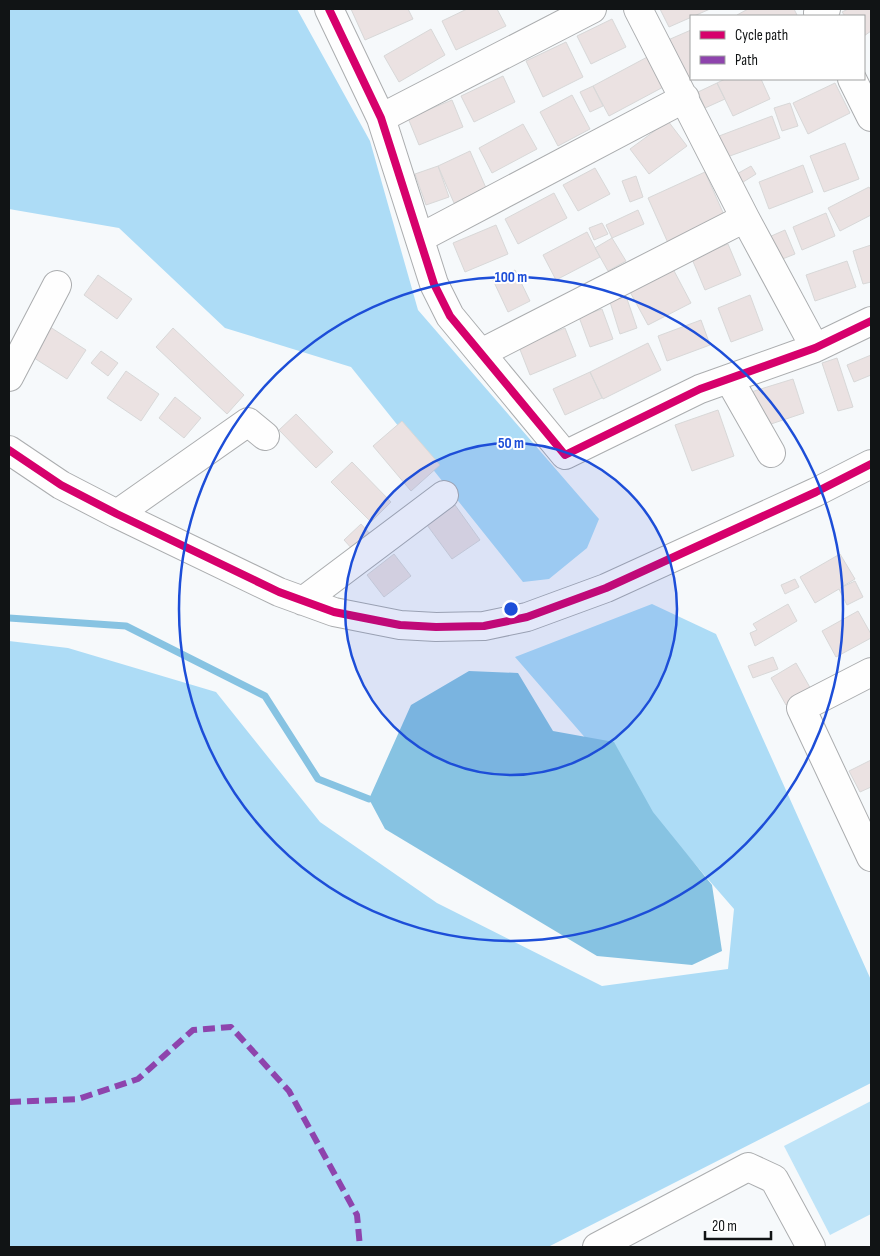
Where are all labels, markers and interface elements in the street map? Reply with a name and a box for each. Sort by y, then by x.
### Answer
legend [690,15,865,80]
text: Cycle path [735,26,788,45]
text: Path [735,51,758,70]
text: 100 m [495,268,527,287]
text: 50 m [498,434,524,453]
centre of rings [502,600,520,618]
scale bar [705,1208,771,1240]
text: 20 m [712,1217,737,1236]

